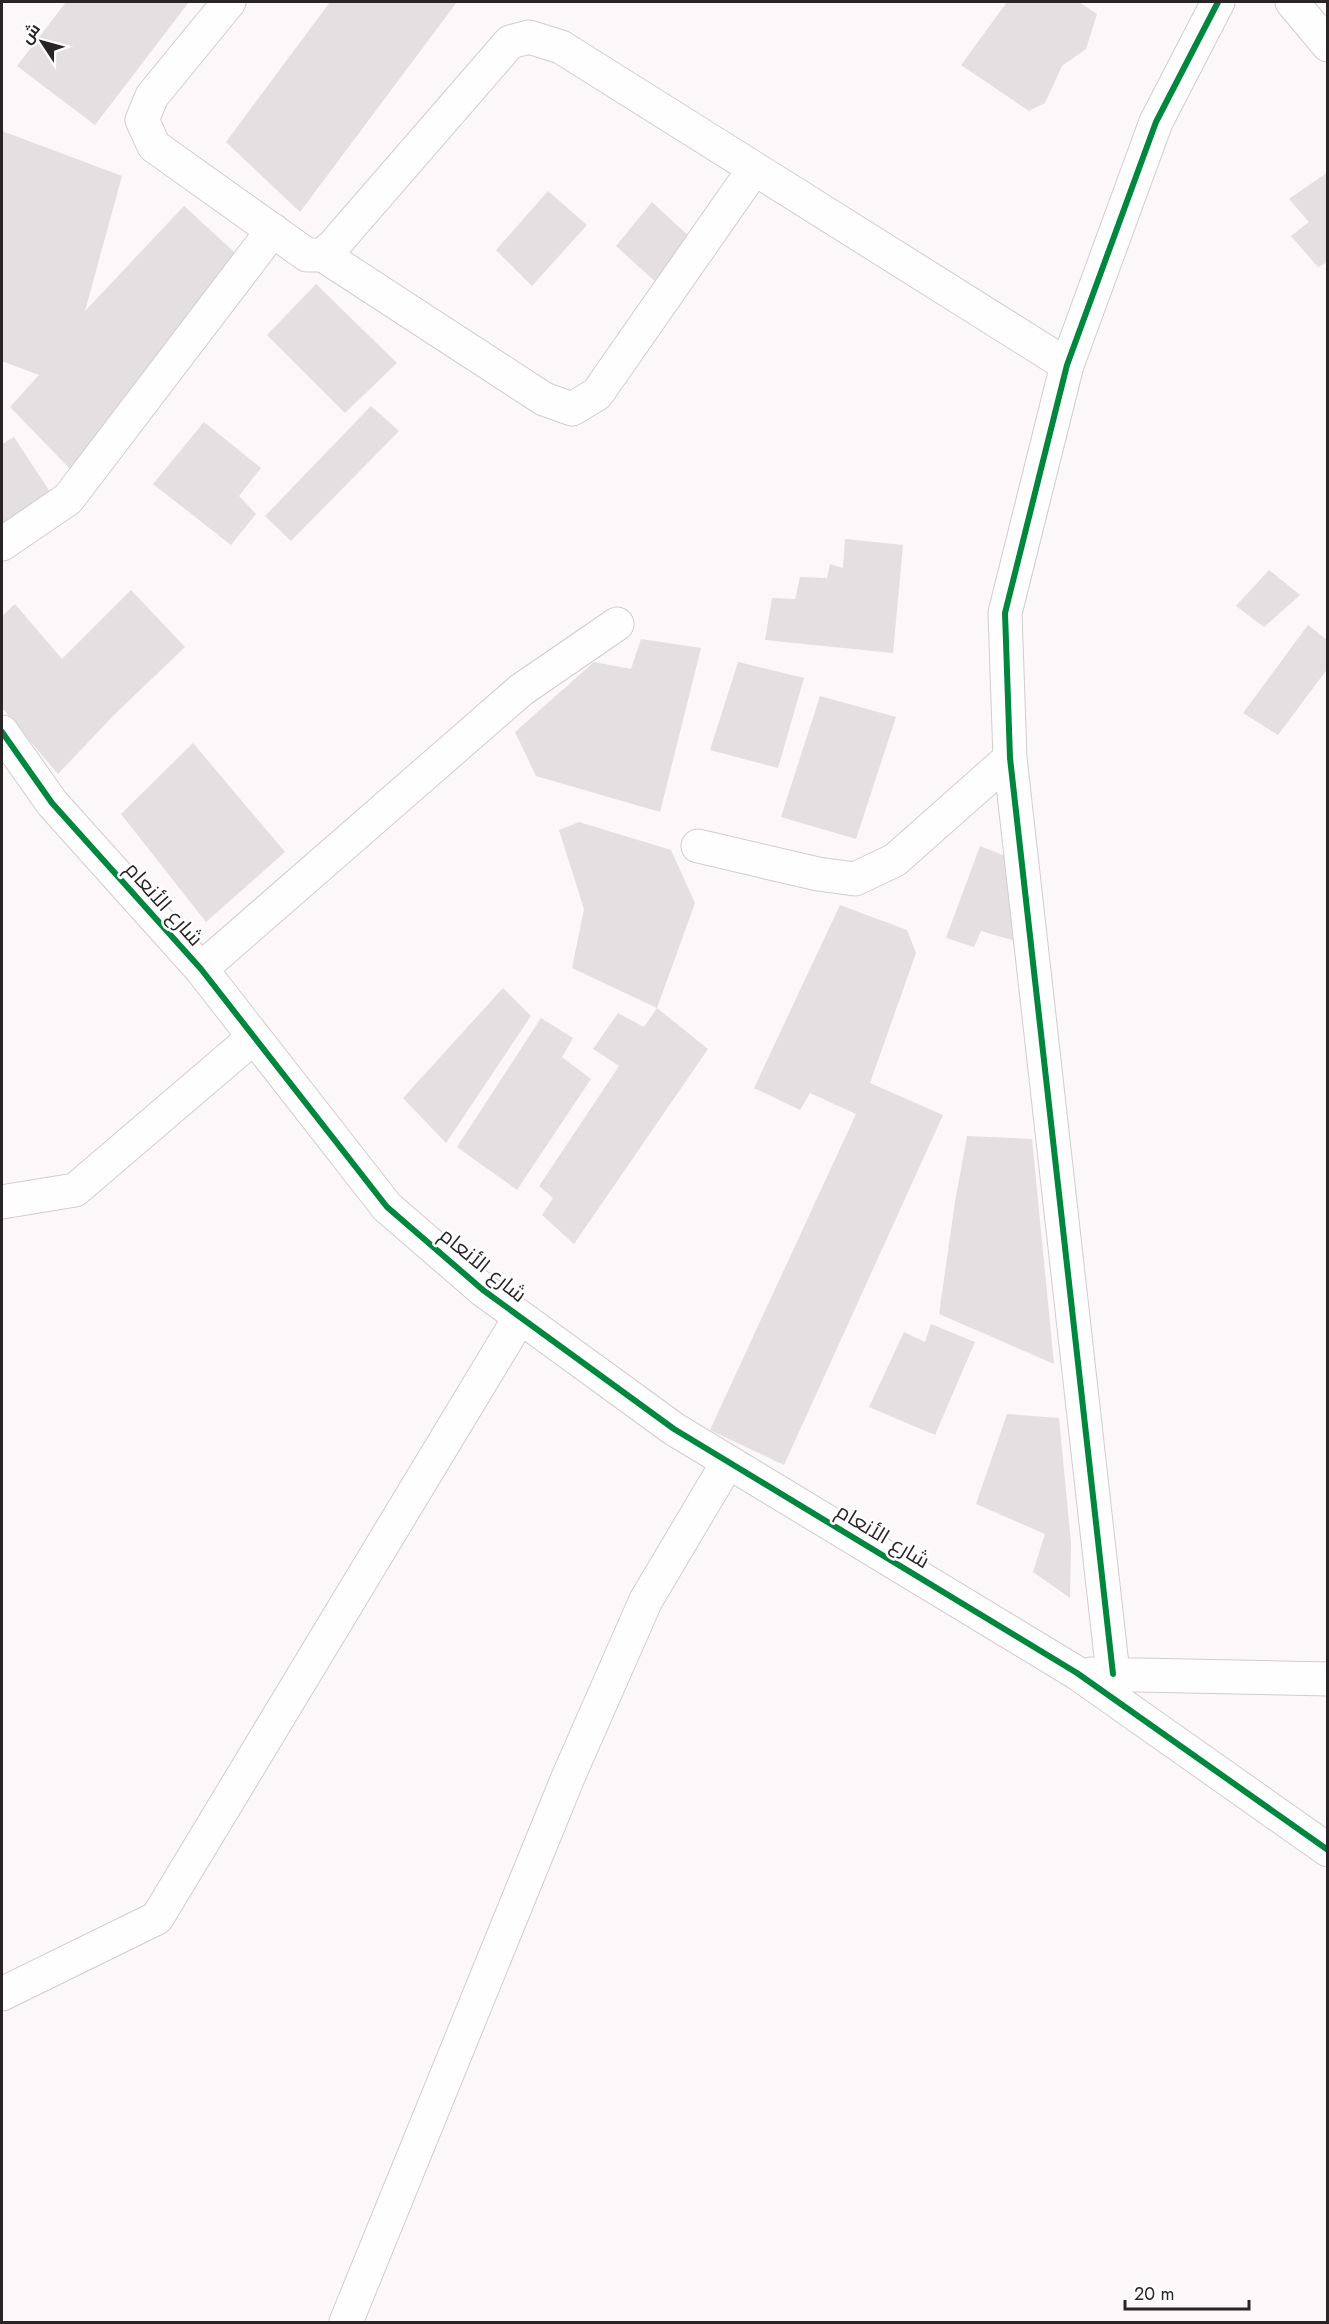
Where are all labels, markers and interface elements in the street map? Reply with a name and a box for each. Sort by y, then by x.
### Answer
north arrow [12,12,72,72]
text: ش [15,18,46,49]
street label: شارع الأنعام [118,855,210,953]
street label: شارع الأنعام [433,1220,533,1310]
street label: شارع الأنعام [831,1496,935,1576]
scale bar [1125,2273,1250,2311]
text: 20 m [1134,2281,1174,2307]

